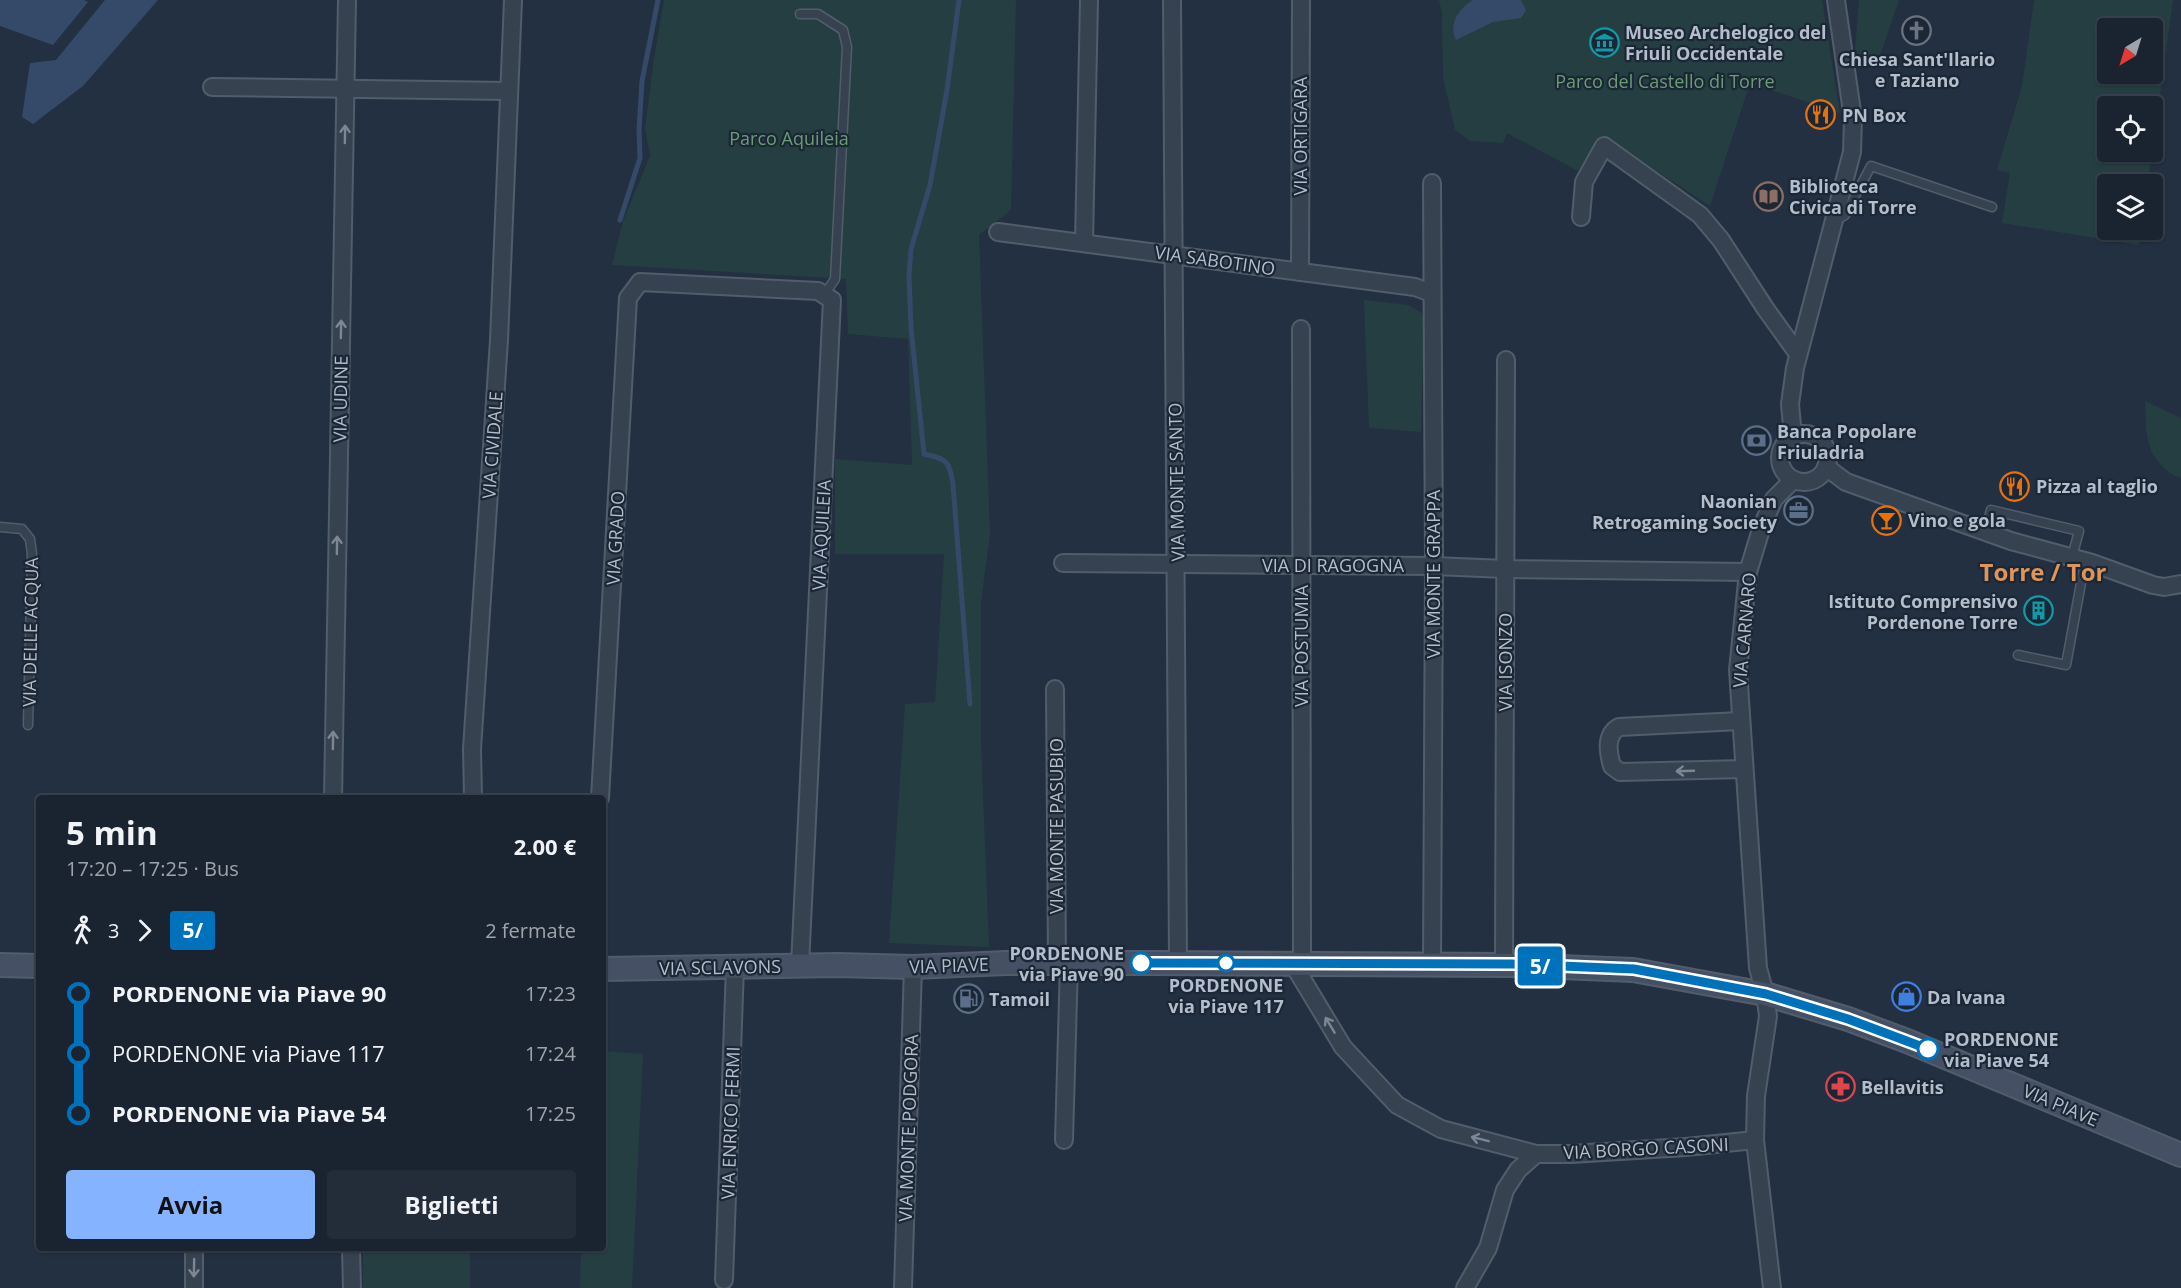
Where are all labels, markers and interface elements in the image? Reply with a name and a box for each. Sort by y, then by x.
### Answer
church icon: Chiesa Sant'Ilario e Taziano [1901,14,1933,46]
north arrow [2097,18,2163,84]
map controls [2097,18,2163,240]
place label: Museo Archelogico del Friuli Occidentale [1625,20,1826,65]
museum icon: Museo Archelogico del Friuli Occidentale [1588,26,1620,58]
place label: Chiesa Sant'Ilario e Taziano [1839,47,1995,92]
park label: Parco del Castello di Torre [1555,69,1775,93]
street label: VIA ORTIGARA [1288,76,1312,195]
button: locate [2097,96,2163,162]
restaurant icon: PN Box [1805,99,1837,131]
place label: PN Box [1842,103,1907,127]
one-way arrow [339,124,351,144]
park label: Parco Aquileia [729,126,849,150]
place label: Biblioteca Civica di Torre [1789,174,1917,219]
button: layers [2097,174,2163,240]
library icon: Biblioteca Civica di Torre [1752,180,1784,212]
street label: VIA SABOTINO [1153,240,1277,280]
one-way arrow [336,319,347,339]
street label: VIA UDINE [327,356,353,442]
street label: VIA CIVIDALE [476,390,508,500]
street label: VIA MONTE SANTO [1163,402,1189,562]
place label: Banca Popolare Friuladria [1777,419,1917,464]
bank icon: Banca Popolare Friuladria [1740,425,1772,457]
restaurant icon: Pizza al taglio [1999,470,2031,502]
place label: Pizza al taglio [2036,474,2158,498]
street label: VIA AQUILEIA [806,478,836,591]
street label: VIA MONTE GRAPPA [1421,489,1445,658]
place label: Naonian Retrogaming Society [1592,489,1778,534]
street label: VIA GRADO [601,490,629,586]
office icon: Naonian Retrogaming Society [1782,495,1814,527]
bar icon: Vino e gola [1871,504,1903,536]
place label: Vino e gola [1908,508,2006,532]
one-way arrow [331,535,343,555]
street label: VIA DI RAGOGNA [1262,553,1405,577]
district label: Torre / Tor [1980,555,2106,588]
street label: VIA DELLE ACQUA [17,556,43,707]
street label: VIA CARNARO [1727,571,1761,689]
street label: VIA POSTUMIA [1289,584,1313,707]
place label: Istituto Comprensivo Pordenone Torre [1828,589,2018,634]
building icon: Istituto Comprensivo Pordenone Torre [2023,595,2055,627]
street label: VIA ISONZO [1493,613,1517,711]
one-way arrow [327,730,339,750]
street label: VIA MONTE PASUBIO [1044,738,1068,914]
one-way arrow [1676,765,1696,776]
text: 5 min [66,810,158,855]
text: 2.00 € [514,831,576,861]
text: 17:20 – 17:25 · Bus [66,855,239,882]
icon: walk [66,914,99,947]
icon: forward [128,914,161,947]
text: 5/ [182,916,203,944]
text: 3 [108,917,119,944]
text: 2 fermate [485,917,576,944]
place label: PORDENONE via Piave 90 [1009,941,1124,986]
line badge: 5/ [1513,946,1567,986]
street label: VIA PIAVE [909,952,989,978]
marker: PORDENONE via Piave 90 [1130,952,1152,974]
text: 5/ [1530,952,1550,980]
street label: VIA SCLAVONS [659,954,781,980]
marker: PORDENONE via Piave 117 [1217,954,1235,972]
place label: PORDENONE via Piave 117 [1168,973,1284,1018]
text: PORDENONE via Piave 90 [112,978,386,1008]
text: 17:23 [525,980,576,1007]
shop icon: Da Ivana [1890,981,1922,1013]
fuel station icon: Tamoil [952,983,984,1015]
place label: Da Ivana [1927,985,2006,1009]
place label: Tamoil [989,987,1050,1011]
one-way arrow [1323,1017,1335,1034]
place label: PORDENONE via Piave 54 [1944,1027,2059,1072]
street label: VIA MONTE PODGORA [893,1033,923,1222]
text: PORDENONE via Piave 117 [112,1038,385,1068]
marker: PORDENONE via Piave 54 [1917,1038,1939,1060]
text: 17:24 [525,1040,576,1067]
street label: VIA ENRICO FERMI [715,1046,745,1200]
pharmacy icon: Bellavitis [1824,1071,1856,1103]
place label: Bellavitis [1861,1075,1944,1099]
street label: VIA PIAVE [2020,1078,2102,1132]
text: PORDENONE via Piave 54 [112,1098,386,1128]
text: 17:25 [525,1100,576,1127]
one-way arrow [1471,1132,1490,1144]
street label: VIA BORGO CASONI [1563,1132,1729,1164]
button: Avvia [66,1170,315,1239]
button: Biglietti [327,1170,576,1239]
one-way arrow [188,1258,200,1277]

